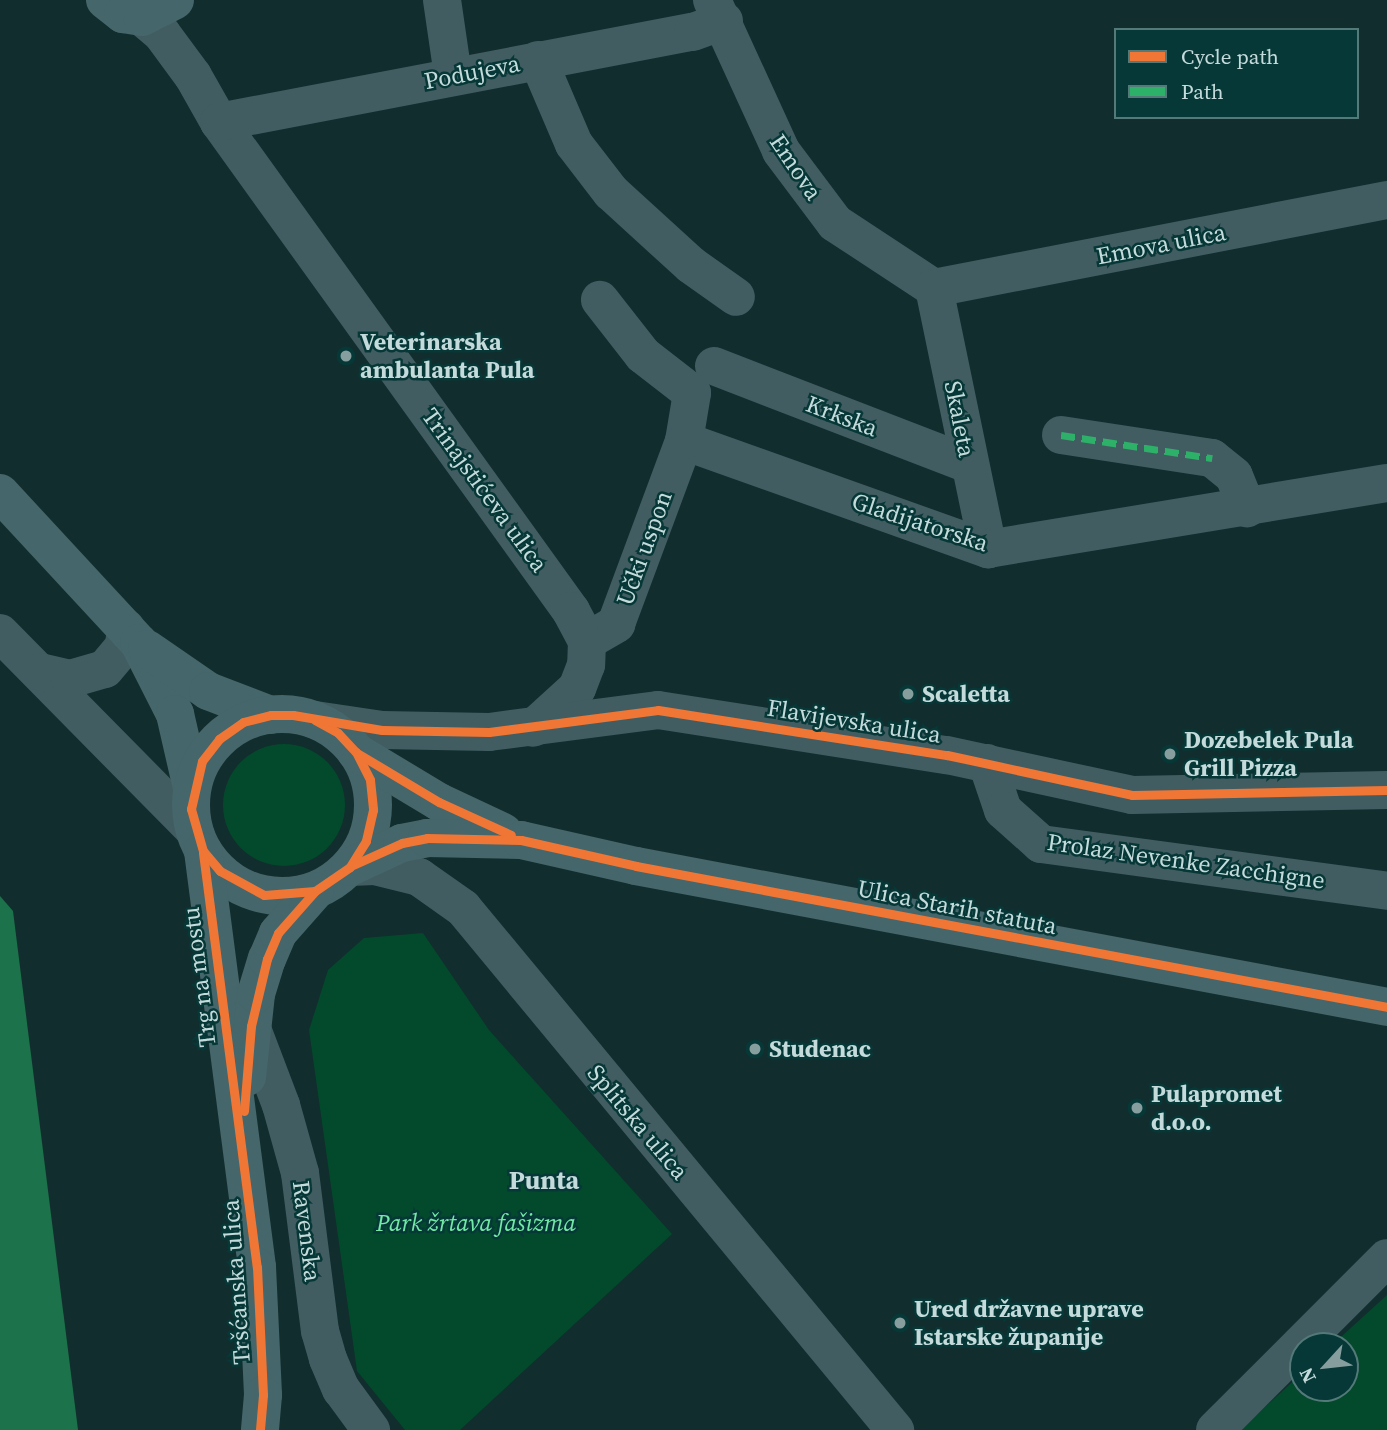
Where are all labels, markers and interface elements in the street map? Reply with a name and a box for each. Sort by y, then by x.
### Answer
legend [1114,28,1359,119]
text: Cycle path [1181,42,1279,71]
street label: Podujeva [422,49,522,95]
text: Path [1181,77,1224,106]
street label: Emova [764,129,828,205]
street label: Emova ulica [1094,217,1228,271]
place label: Veterinarska ambulanta Pula [360,328,534,384]
marker: Veterinarska ambulanta Pula [338,348,354,364]
street label: Skaleta [939,379,981,459]
street label: Krkska [802,389,882,443]
street label: Trinajstićeva ulica [416,403,554,577]
street label: Gladijatorska [848,486,992,558]
street label: Učki uspon [610,487,678,609]
place label: Scaletta [922,680,1010,708]
marker: Scaletta [900,686,916,702]
street label: Flavijevska ulica [765,693,943,749]
place label: Dozebelek Pula Grill Pizza [1184,726,1353,782]
marker: Dozebelek Pula Grill Pizza [1162,746,1178,762]
street label: Prolaz Nevenke Zacchigne [1045,827,1327,895]
street label: Ulica Starih statuta [855,874,1059,940]
street label: Trg na mostu [176,905,222,1049]
place label: Studenac [769,1035,871,1063]
marker: Studenac [747,1041,763,1057]
street label: Splitska ulica [582,1059,694,1185]
place label: Pulapromet d.o.o. [1151,1080,1282,1136]
marker: Pulapromet d.o.o. [1129,1100,1145,1116]
district label: Punta [509,1165,579,1197]
street label: Ravenska [287,1179,327,1283]
street label: Tršćanska ulica [216,1198,256,1366]
park label: Park žrtava fašizma [376,1209,576,1237]
place label: Ured državne uprave Istarske županije [914,1295,1144,1351]
marker: Ured državne uprave Istarske županije [892,1315,908,1331]
north arrow [1289,1332,1359,1402]
text: N [1292,1364,1322,1388]

